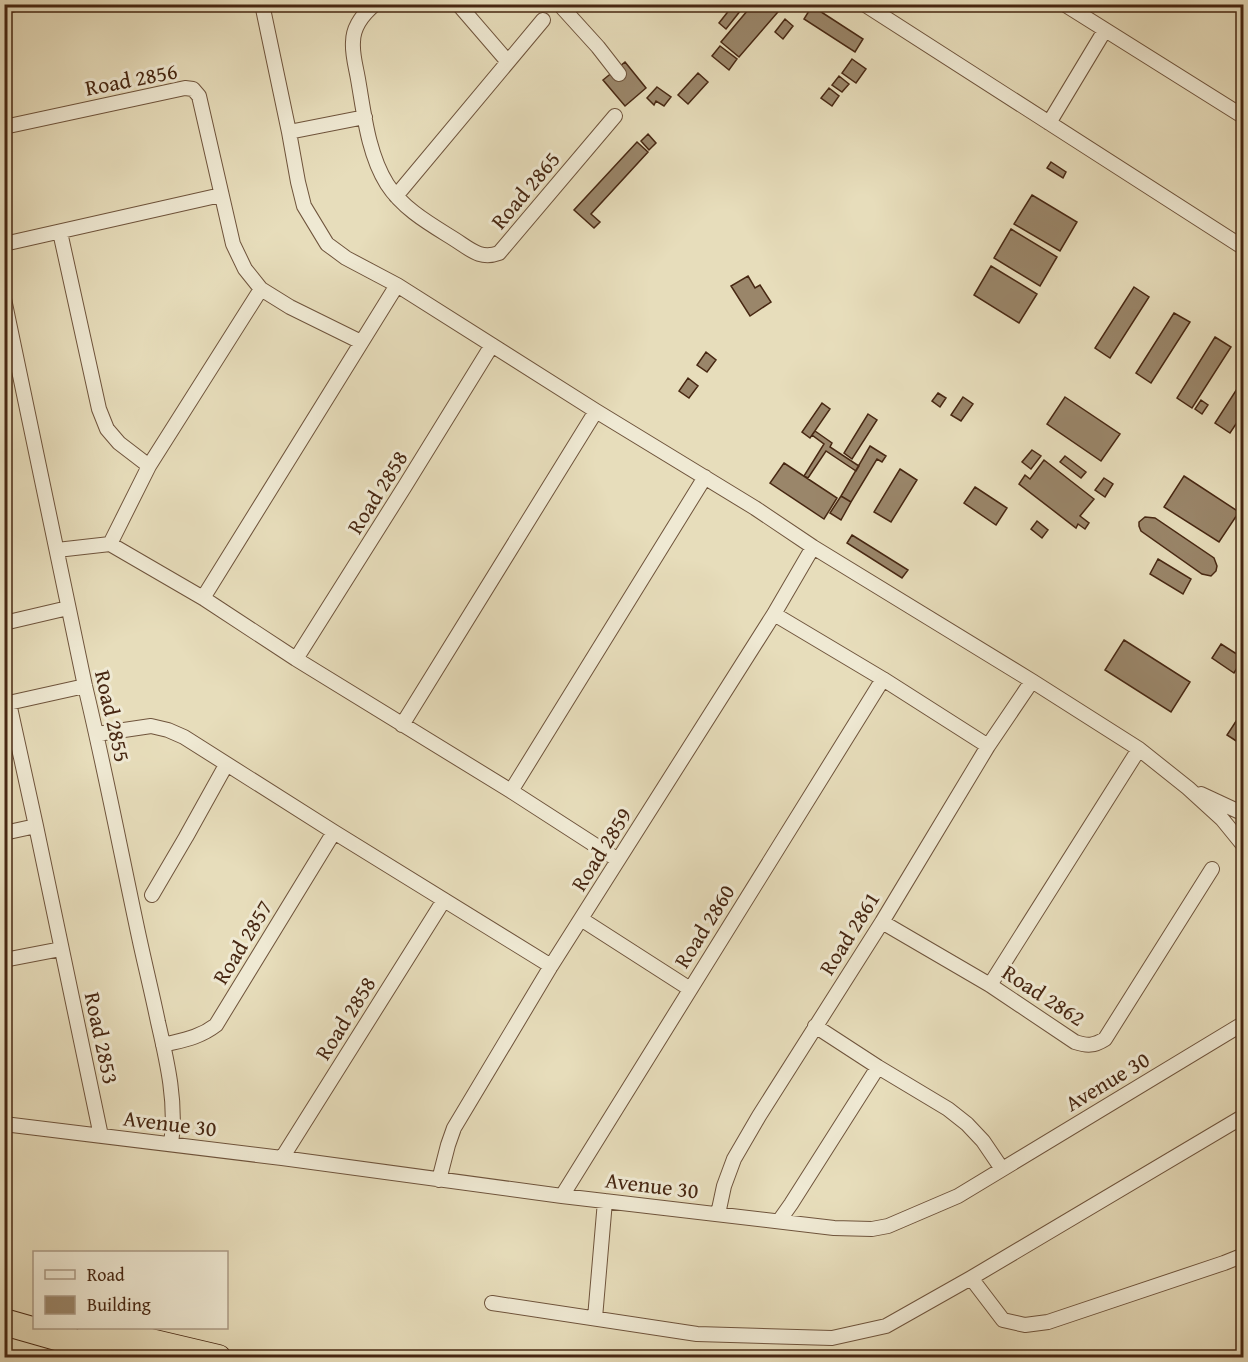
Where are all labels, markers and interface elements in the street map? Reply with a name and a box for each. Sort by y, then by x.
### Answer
street label: Road 2856 [82,54,180,104]
street label: Road 2865 [483,144,567,236]
street label: Road 2858 [339,444,415,540]
street label: Road 2855 [87,667,139,765]
street label: Road 2859 [563,801,639,897]
street label: Road 2860 [666,878,742,974]
street label: Road 2861 [811,885,887,981]
street label: Road 2857 [204,894,280,990]
street label: Road 2862 [996,956,1092,1034]
street label: Road 2858 [307,970,383,1066]
street label: Road 2853 [77,989,127,1087]
street label: Avenue 30 [1059,1043,1155,1119]
street label: Avenue 30 [122,1101,218,1145]
street label: Avenue 30 [604,1163,700,1207]
legend [33,1251,228,1329]
text: Road [87,1261,125,1288]
text: Building [87,1291,151,1318]

